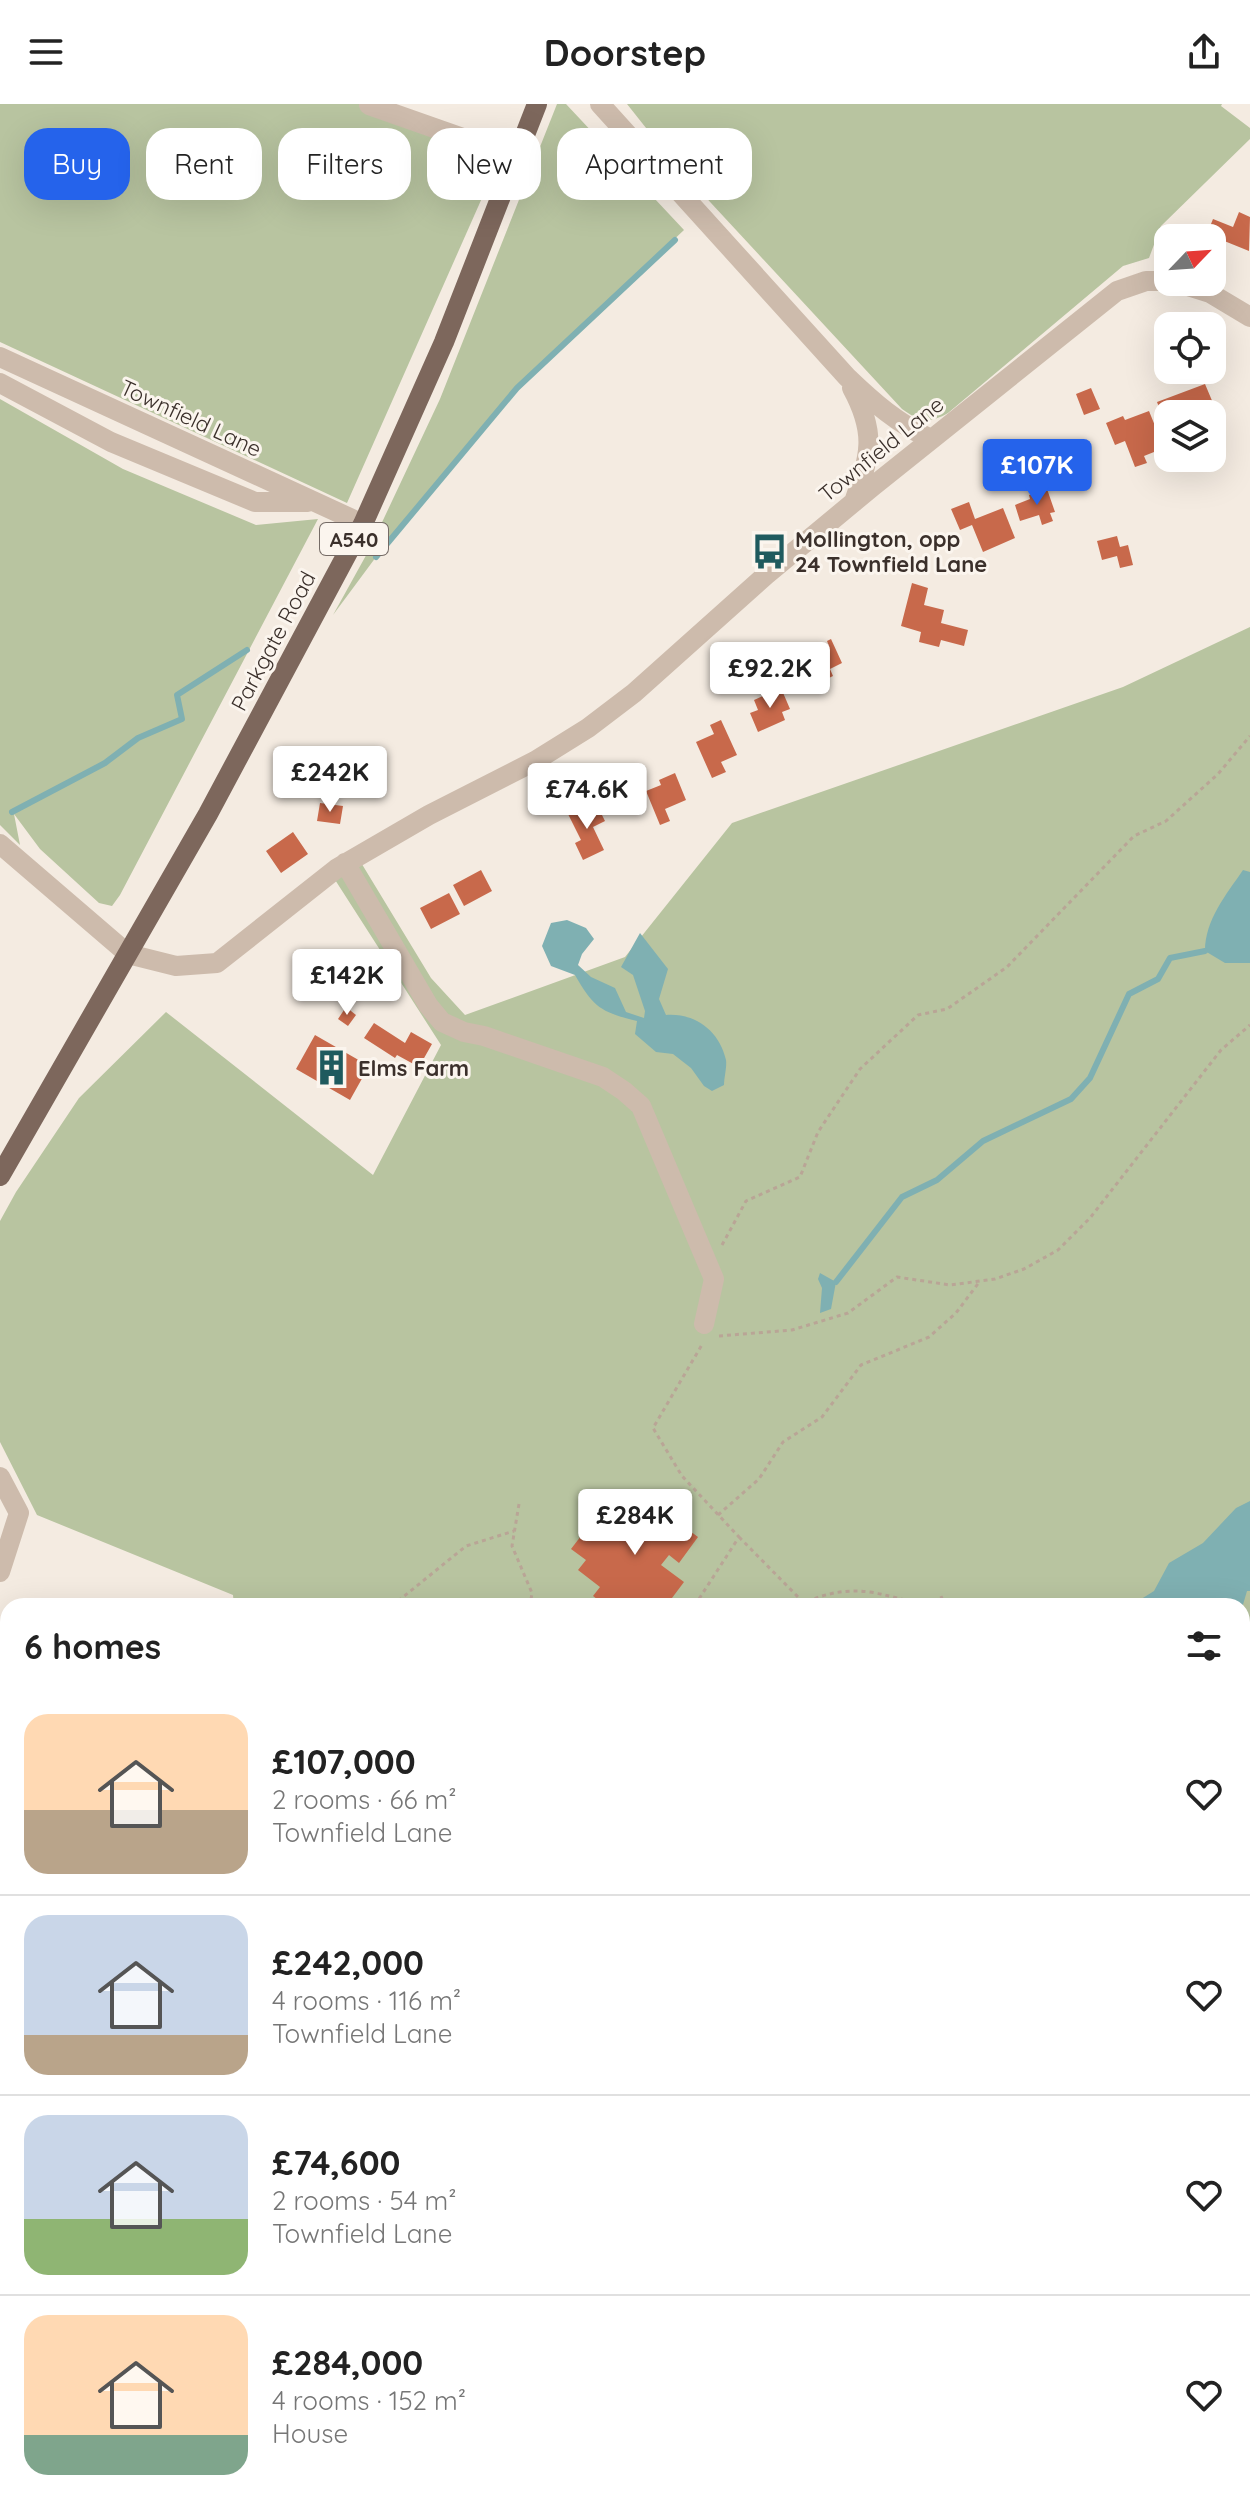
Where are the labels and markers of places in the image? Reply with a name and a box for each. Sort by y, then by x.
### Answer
pin: £107K [981,439,1093,507]
place label: Mollington, opp 24 Townfield Lane [795,525,987,578]
bus stop icon: Mollington, opp 24 Townfield Lane [750,533,788,571]
pin: £92.2K [705,642,835,710]
pin: £242K [274,746,386,814]
pin: £74.6K [522,763,652,831]
pin: £142K [291,949,403,1017]
building icon: Elms Farm [313,1049,351,1087]
place label: Elms Farm [358,1054,469,1082]
pin: £284K [579,1489,691,1557]

